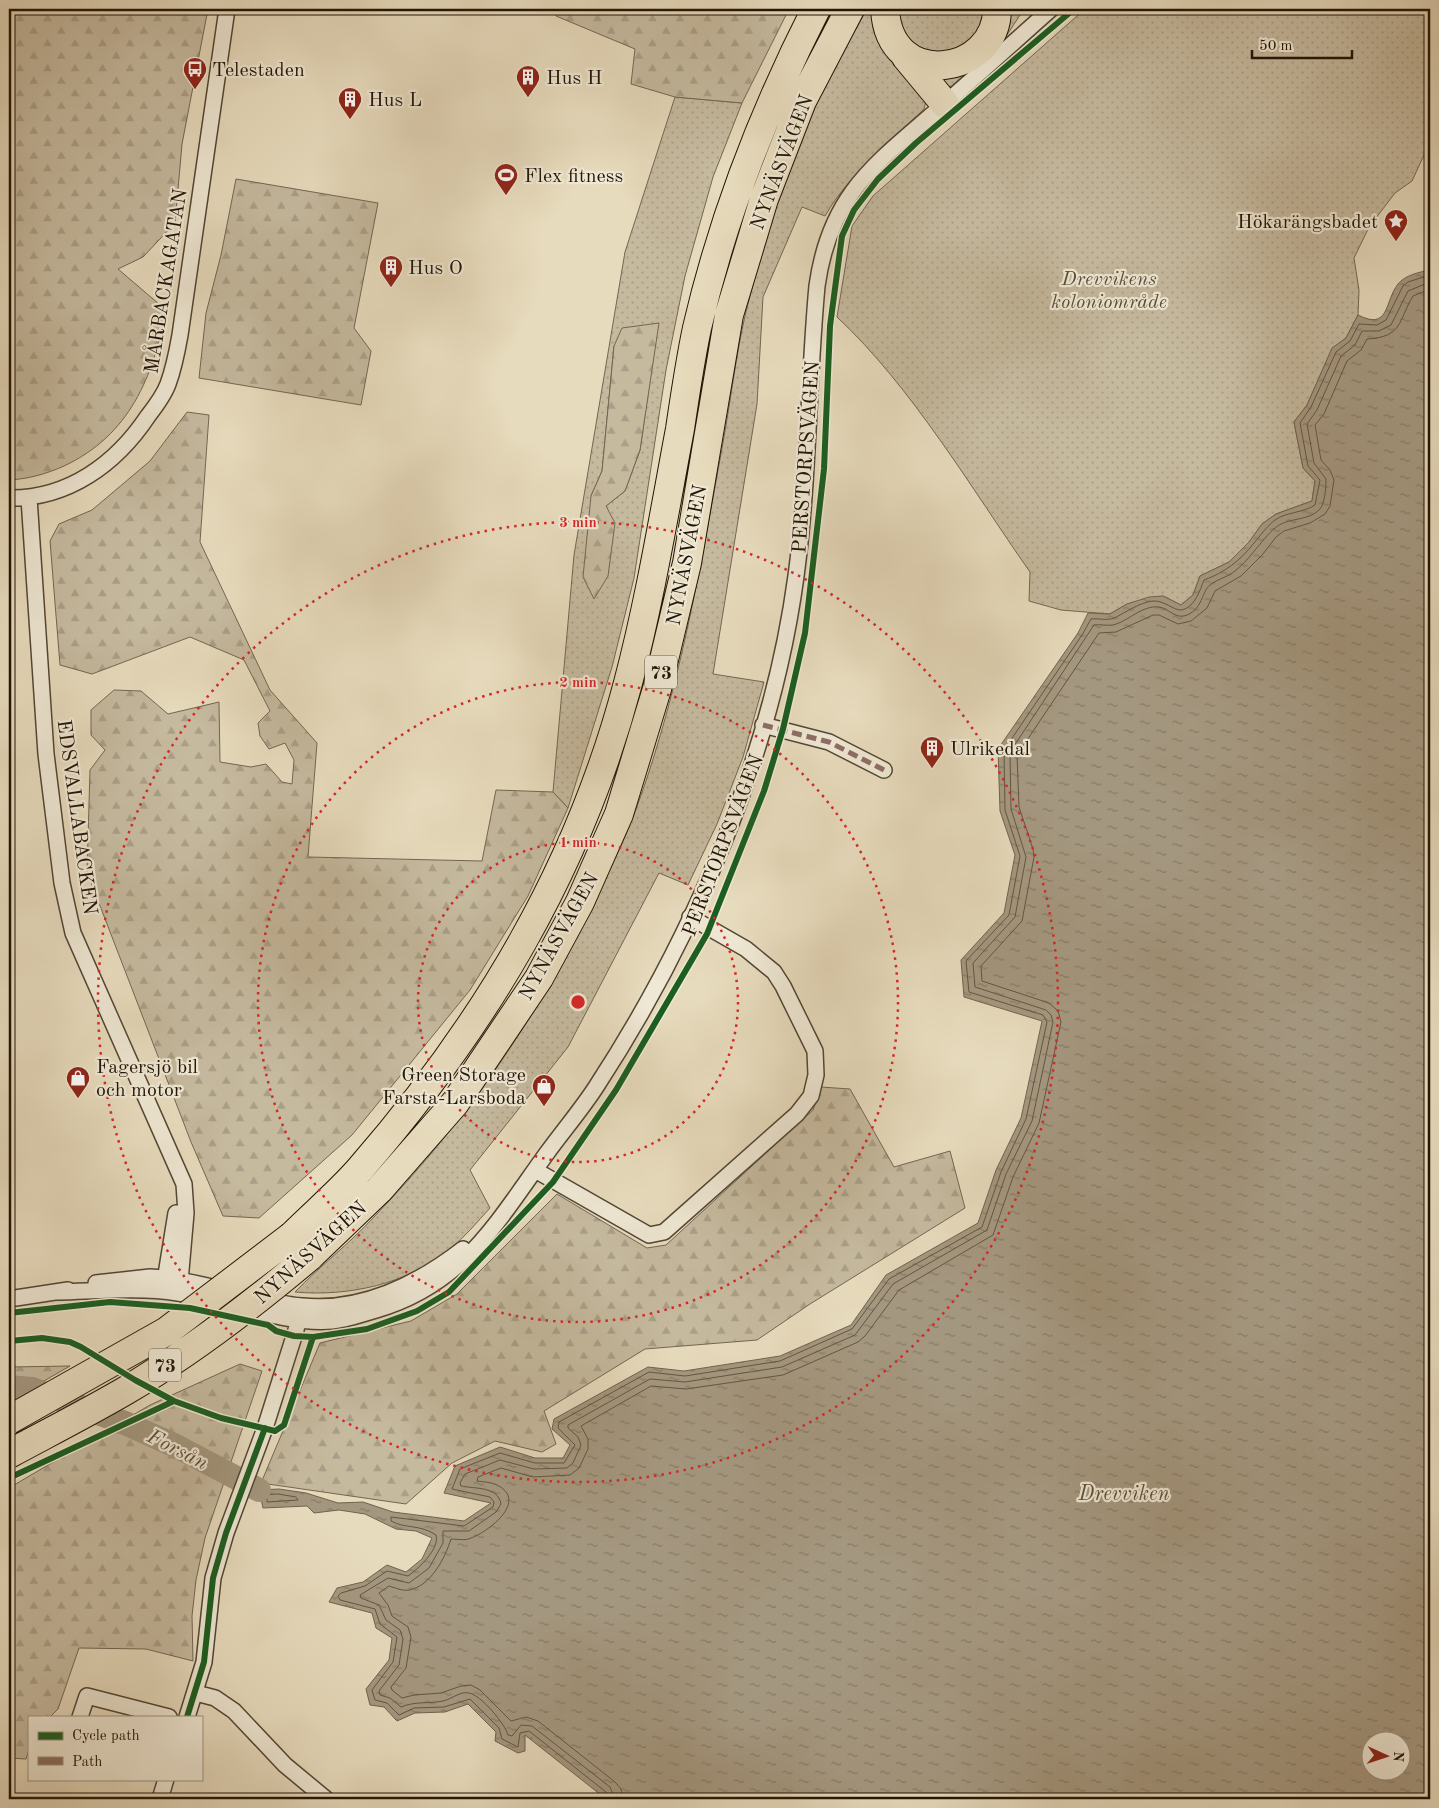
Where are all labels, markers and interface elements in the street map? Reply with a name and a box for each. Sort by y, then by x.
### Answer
scale bar [1252,28,1352,60]
text: 50 m [1259,39,1293,54]
bus stop icon: Telestaden [182,56,208,90]
place label: Telestaden [212,61,305,81]
building icon: Hus H [515,64,541,98]
place label: Hus H [546,69,602,89]
building icon: Hus L [337,86,363,120]
place label: Hus L [368,91,422,111]
street label: NYNÄSVÄGEN [746,92,818,233]
sports icon: Flex fitness [493,162,519,196]
place label: Flex fitness [524,167,623,187]
street label: MÅRBACKAGATAN [139,187,191,375]
place icon: Hökarängsbadet [1383,208,1409,242]
place label: Hökarängsbadet [1237,213,1378,233]
building icon: Hus O [378,254,404,288]
place label: Hus O [408,259,463,279]
park label: Drevvikens koloniområde [1051,270,1167,313]
street label: PERSTORPSVÄGEN [788,360,824,554]
street label: NYNÄSVÄGEN [663,483,711,627]
text: 3 min [559,516,597,531]
road number: 73 [645,656,677,689]
text: 2 min [559,676,597,691]
street label: EDSVALLABACKEN [52,718,100,916]
building icon: Ulrikedal [919,735,945,769]
place label: Ulrikedal [950,740,1030,760]
street label: PERSTORPSVÄGEN [678,751,768,939]
text: 1 min [559,836,597,851]
street label: NYNÄSVÄGEN [515,869,603,1004]
centre of rings [569,993,587,1011]
place label: Fagersjö bil och motor [96,1058,198,1101]
shop icon: Fagersjö bil och motor [65,1065,91,1099]
place label: Green Storage Farsta-Larsboda [382,1066,526,1109]
shop icon: Green Storage Farsta-Larsboda [531,1073,557,1107]
street label: NYNÄSVÄGEN [250,1197,371,1309]
road number: 73 [149,1348,181,1382]
water label: Forsån [143,1426,211,1474]
water label: Drevviken [1077,1484,1170,1505]
legend [28,1716,202,1780]
text: Cycle path [72,1729,140,1744]
north arrow [1362,1730,1412,1780]
text: N [1391,1751,1405,1763]
text: Path [72,1755,102,1770]

